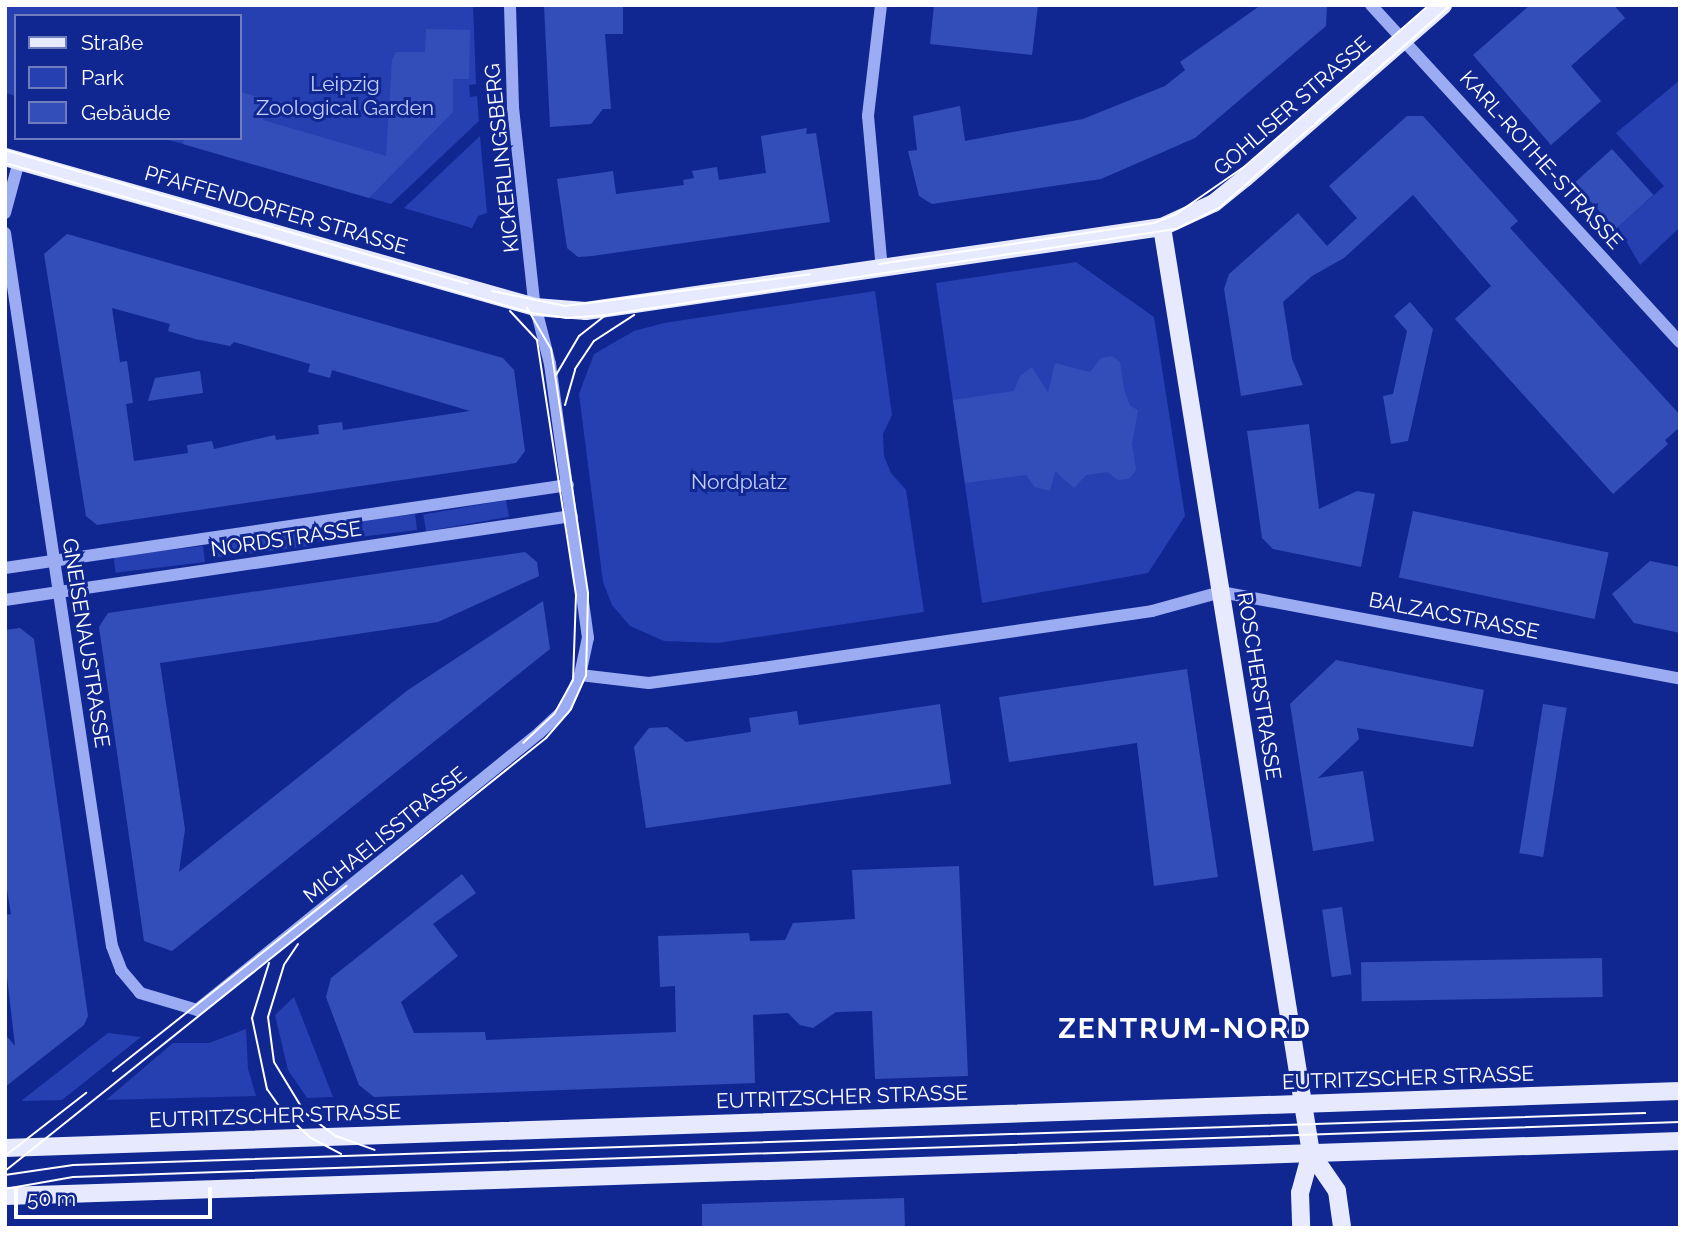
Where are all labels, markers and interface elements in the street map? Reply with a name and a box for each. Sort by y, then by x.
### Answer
legend [14,14,242,140]
text: Straße [81,30,143,55]
street label: GOHLISER STRASSE [1208,31,1376,181]
street label: KICKERLINGSBERG [480,62,524,254]
text: Park [81,65,124,90]
street label: KARL-ROTHE-STRASSE [1454,66,1628,254]
park label: Leipzig Zoological Garden [256,71,434,121]
text: Gebäude [81,100,171,125]
street label: PFAFFENDORFER STRASSE [142,160,410,260]
park label: Nordplatz [691,469,787,495]
street label: NORDSTRASSE [209,516,363,562]
street label: GNEISENAUSTRASSE [57,536,115,750]
street label: BALZACSTRASSE [1367,587,1541,645]
street label: ROSCHERSTRASSE [1232,590,1286,782]
street label: MICHAELISSTRASSE [299,762,471,908]
district label: ZENTRUM-NORD [1060,1012,1310,1046]
street label: EUTRITZSCHER STRASSE [1281,1061,1535,1095]
street label: EUTRITZSCHER STRASSE [715,1080,969,1114]
street label: EUTRITZSCHER STRASSE [148,1099,402,1133]
scale bar [18,1174,215,1218]
text: 50 m [27,1186,76,1211]

